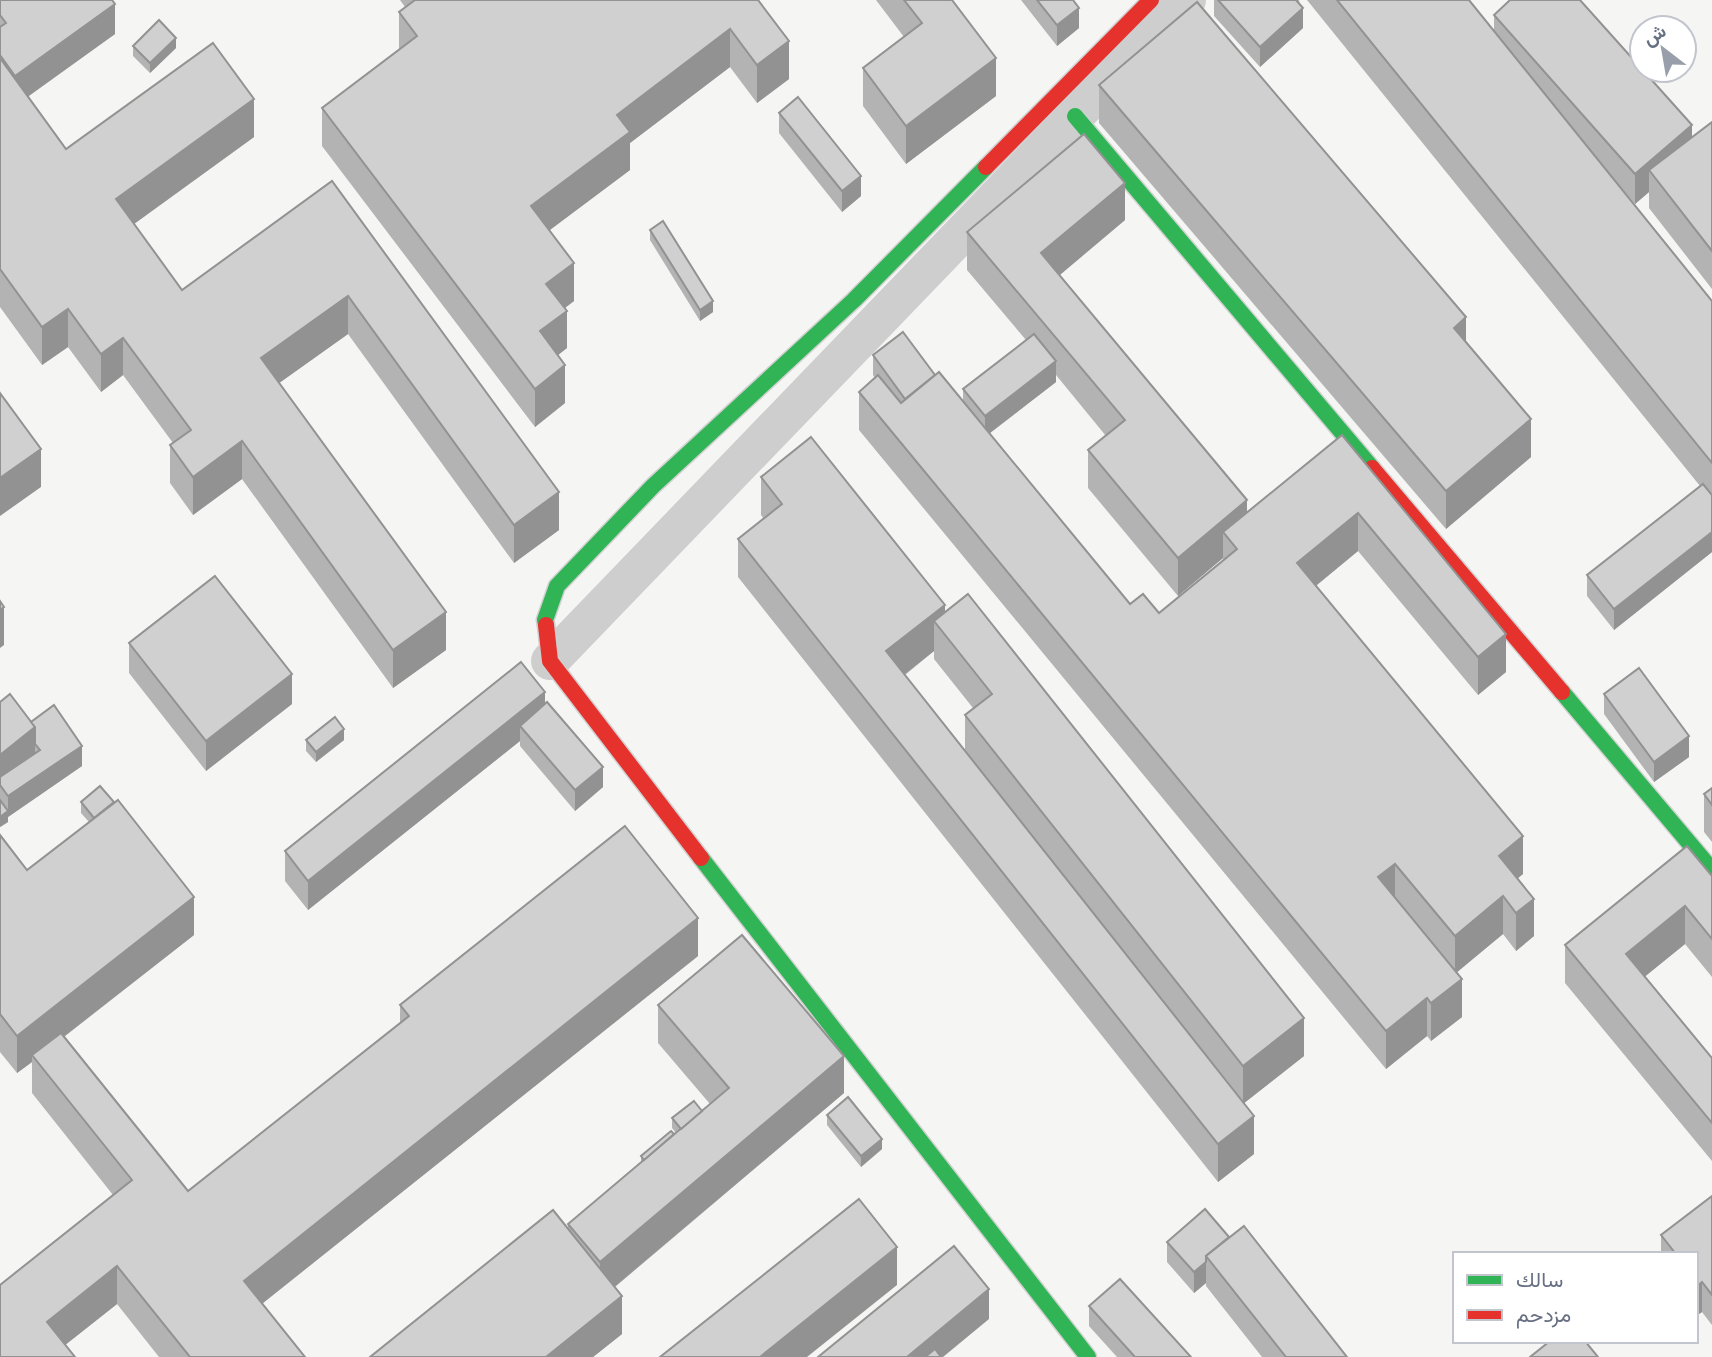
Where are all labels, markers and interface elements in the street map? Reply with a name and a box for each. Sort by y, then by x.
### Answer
north arrow [1628,14,1698,84]
text: ش [1638,18,1670,51]
legend [1453,1252,1698,1343]
text: سالك [1516,1266,1563,1291]
text: مزدحم [1516,1301,1571,1329]

